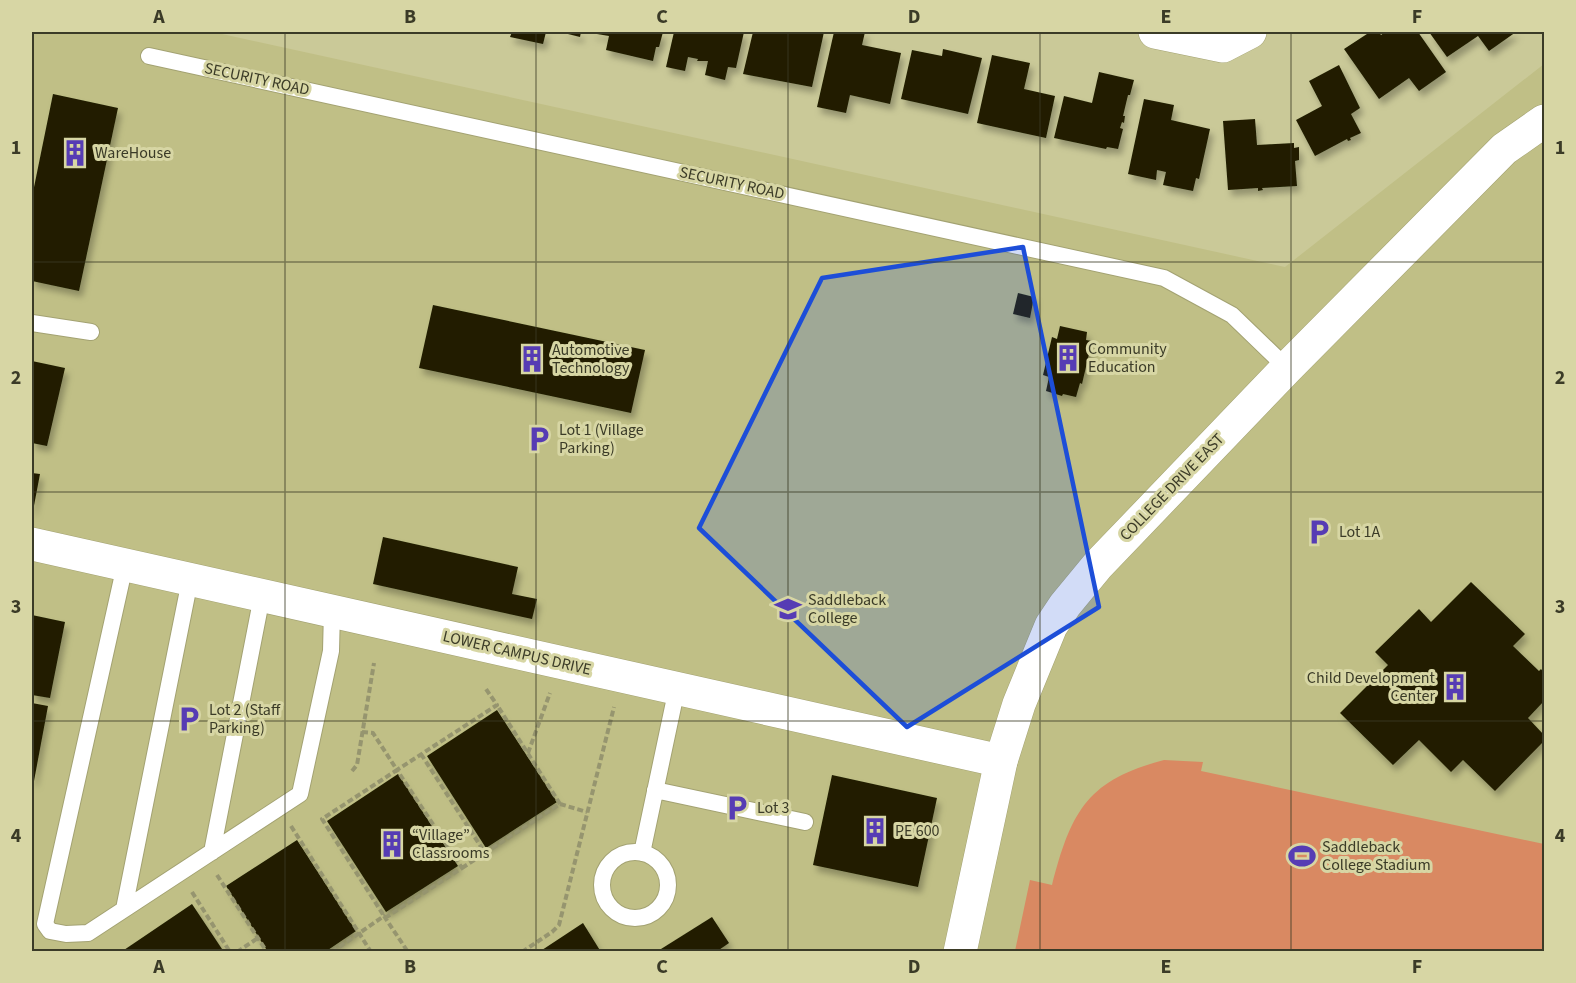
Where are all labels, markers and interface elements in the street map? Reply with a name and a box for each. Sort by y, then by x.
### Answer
text: A [152,3,165,31]
text: B [404,3,416,31]
text: C [656,3,668,31]
text: D [908,3,920,31]
text: E [1161,3,1171,31]
text: F [1412,3,1422,31]
street label: SECURITY ROAD [202,57,312,101]
text: 1 [11,134,21,162]
text: 1 [1555,134,1565,162]
building icon: WareHouse [60,138,90,168]
place label: WareHouse [95,142,171,164]
street label: SECURITY ROAD [677,161,787,205]
place label: Community Education [1088,338,1167,378]
place label: Automotive Technology [552,339,630,379]
building icon: Community Education [1053,343,1083,373]
building icon: Automotive Technology [517,344,547,374]
text: 2 [11,364,21,392]
text: 2 [1555,364,1565,392]
place label: Lot 1 (Village Parking) [559,419,644,459]
parking icon: Lot 1 (Village Parking) [524,424,554,454]
street label: COLLEGE DRIVE EAST [1115,428,1229,546]
parking icon: Lot 1A [1304,517,1334,547]
place label: Lot 1A [1339,521,1381,543]
place label: Saddleback College [808,589,886,629]
text: 3 [11,593,21,621]
text: 3 [1555,593,1565,621]
school or university icon: Saddleback College [773,594,803,624]
street label: LOWER CAMPUS DRIVE [441,625,593,681]
place label: Child Development Center [1307,667,1436,707]
building icon: Child Development Center [1440,672,1470,702]
place label: Lot 2 (Staff Parking) [209,699,281,739]
parking icon: Lot 2 (Staff Parking) [174,704,204,734]
parking icon: Lot 3 [722,793,752,823]
place label: Lot 3 [757,797,790,819]
building icon: PE 600 [860,816,890,846]
place label: PE 600 [895,820,940,842]
text: 4 [11,822,22,850]
text: 4 [1555,822,1566,850]
place label: “Village” Classrooms [412,824,490,864]
building icon: “Village” Classrooms [377,829,407,859]
place label: Saddleback College Stadium [1322,836,1431,876]
sports icon: Saddleback College Stadium [1287,841,1317,871]
text: A [152,953,165,981]
text: B [404,953,416,981]
text: C [656,953,668,981]
text: D [908,953,920,981]
text: E [1161,953,1171,981]
text: F [1412,953,1422,981]

